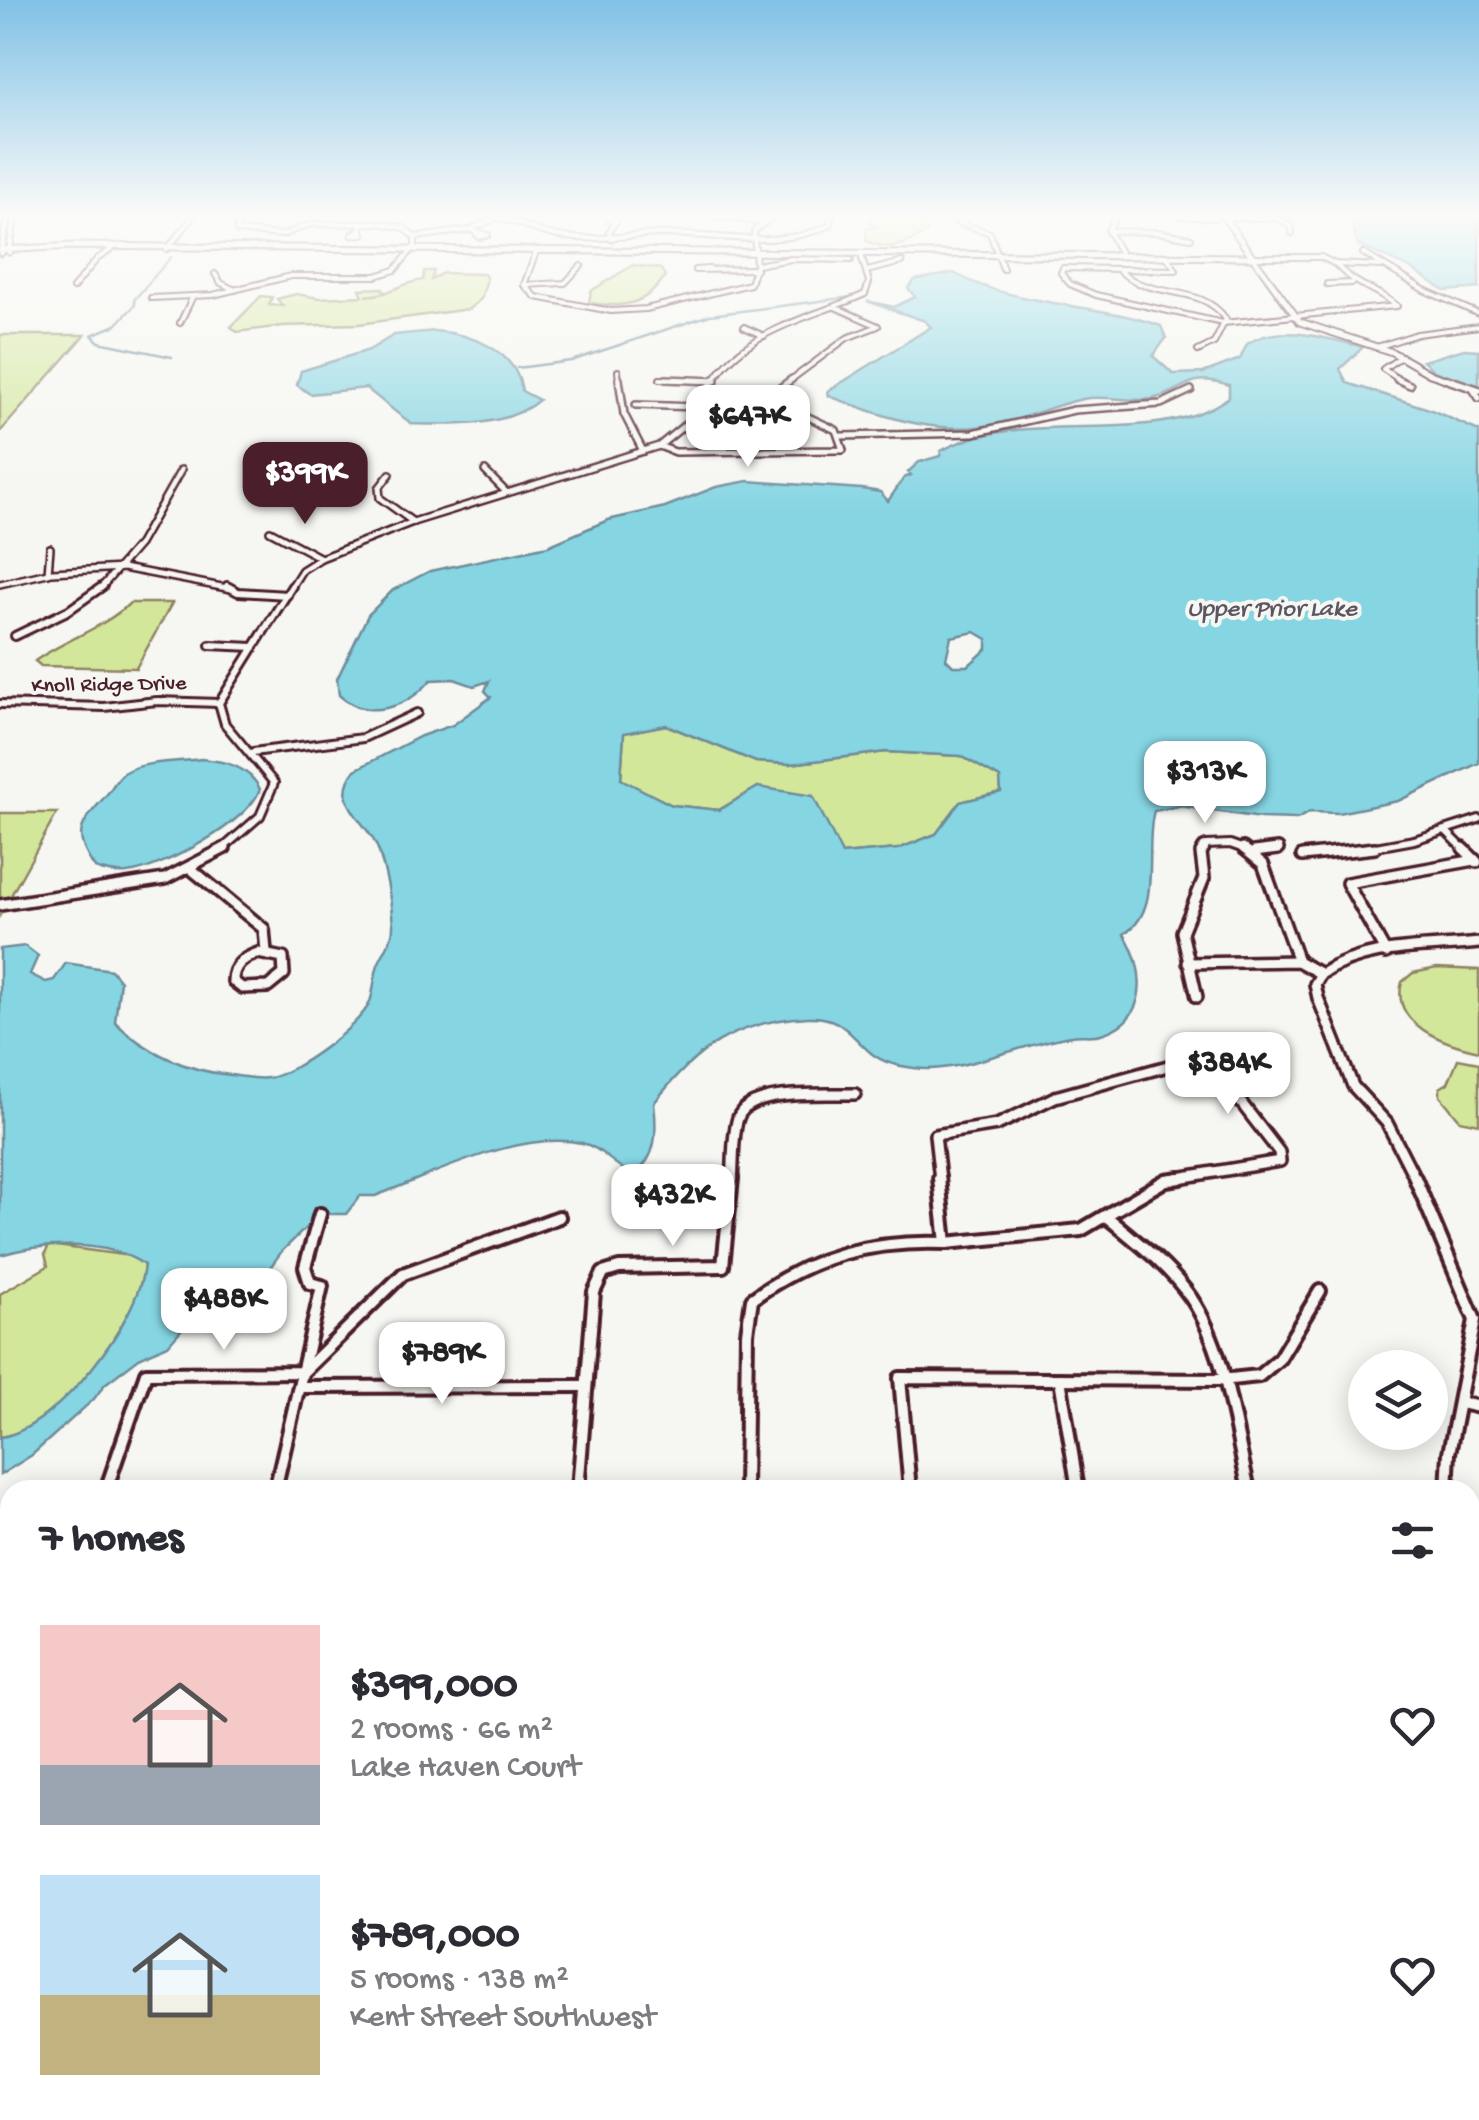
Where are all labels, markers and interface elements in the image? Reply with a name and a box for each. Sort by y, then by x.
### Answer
pin: $647K [678,385,818,470]
text: $647K [708,398,788,436]
pin: $399K [235,442,375,527]
text: $399K [265,455,345,493]
water label: Upper Prior Lake [1187,596,1358,625]
street label: Knoll Ridge Drive [31,672,187,700]
pin: $313K [1135,741,1275,826]
text: $313K [1166,754,1244,792]
pin: $384K [1158,1032,1298,1117]
text: $384K [1187,1045,1269,1083]
pin: $432K [603,1164,743,1249]
text: $432K [633,1177,713,1215]
pin: $488K [154,1268,294,1353]
text: $488K [183,1281,265,1319]
pin: $789K [372,1322,512,1407]
text: $789K [401,1335,483,1373]
map controls [1348,1350,1448,1450]
button: layers [1348,1350,1448,1450]
icon: filters [1385,1513,1440,1568]
text: 7 homes [40,1516,183,1565]
text: $399,000 [350,1663,518,1712]
icon: home [120,1665,240,1785]
icon: heart [1385,1698,1440,1753]
text: 2 rooms · 66 m² [350,1712,553,1750]
text: Lake Haven Court [350,1750,581,1788]
text: $789,000 [350,1913,520,1962]
icon: home [120,1915,240,2035]
icon: heart [1385,1948,1440,2003]
text: 5 rooms · 138 m² [350,1962,569,2000]
text: Kent Street Southwest [350,2000,656,2038]

